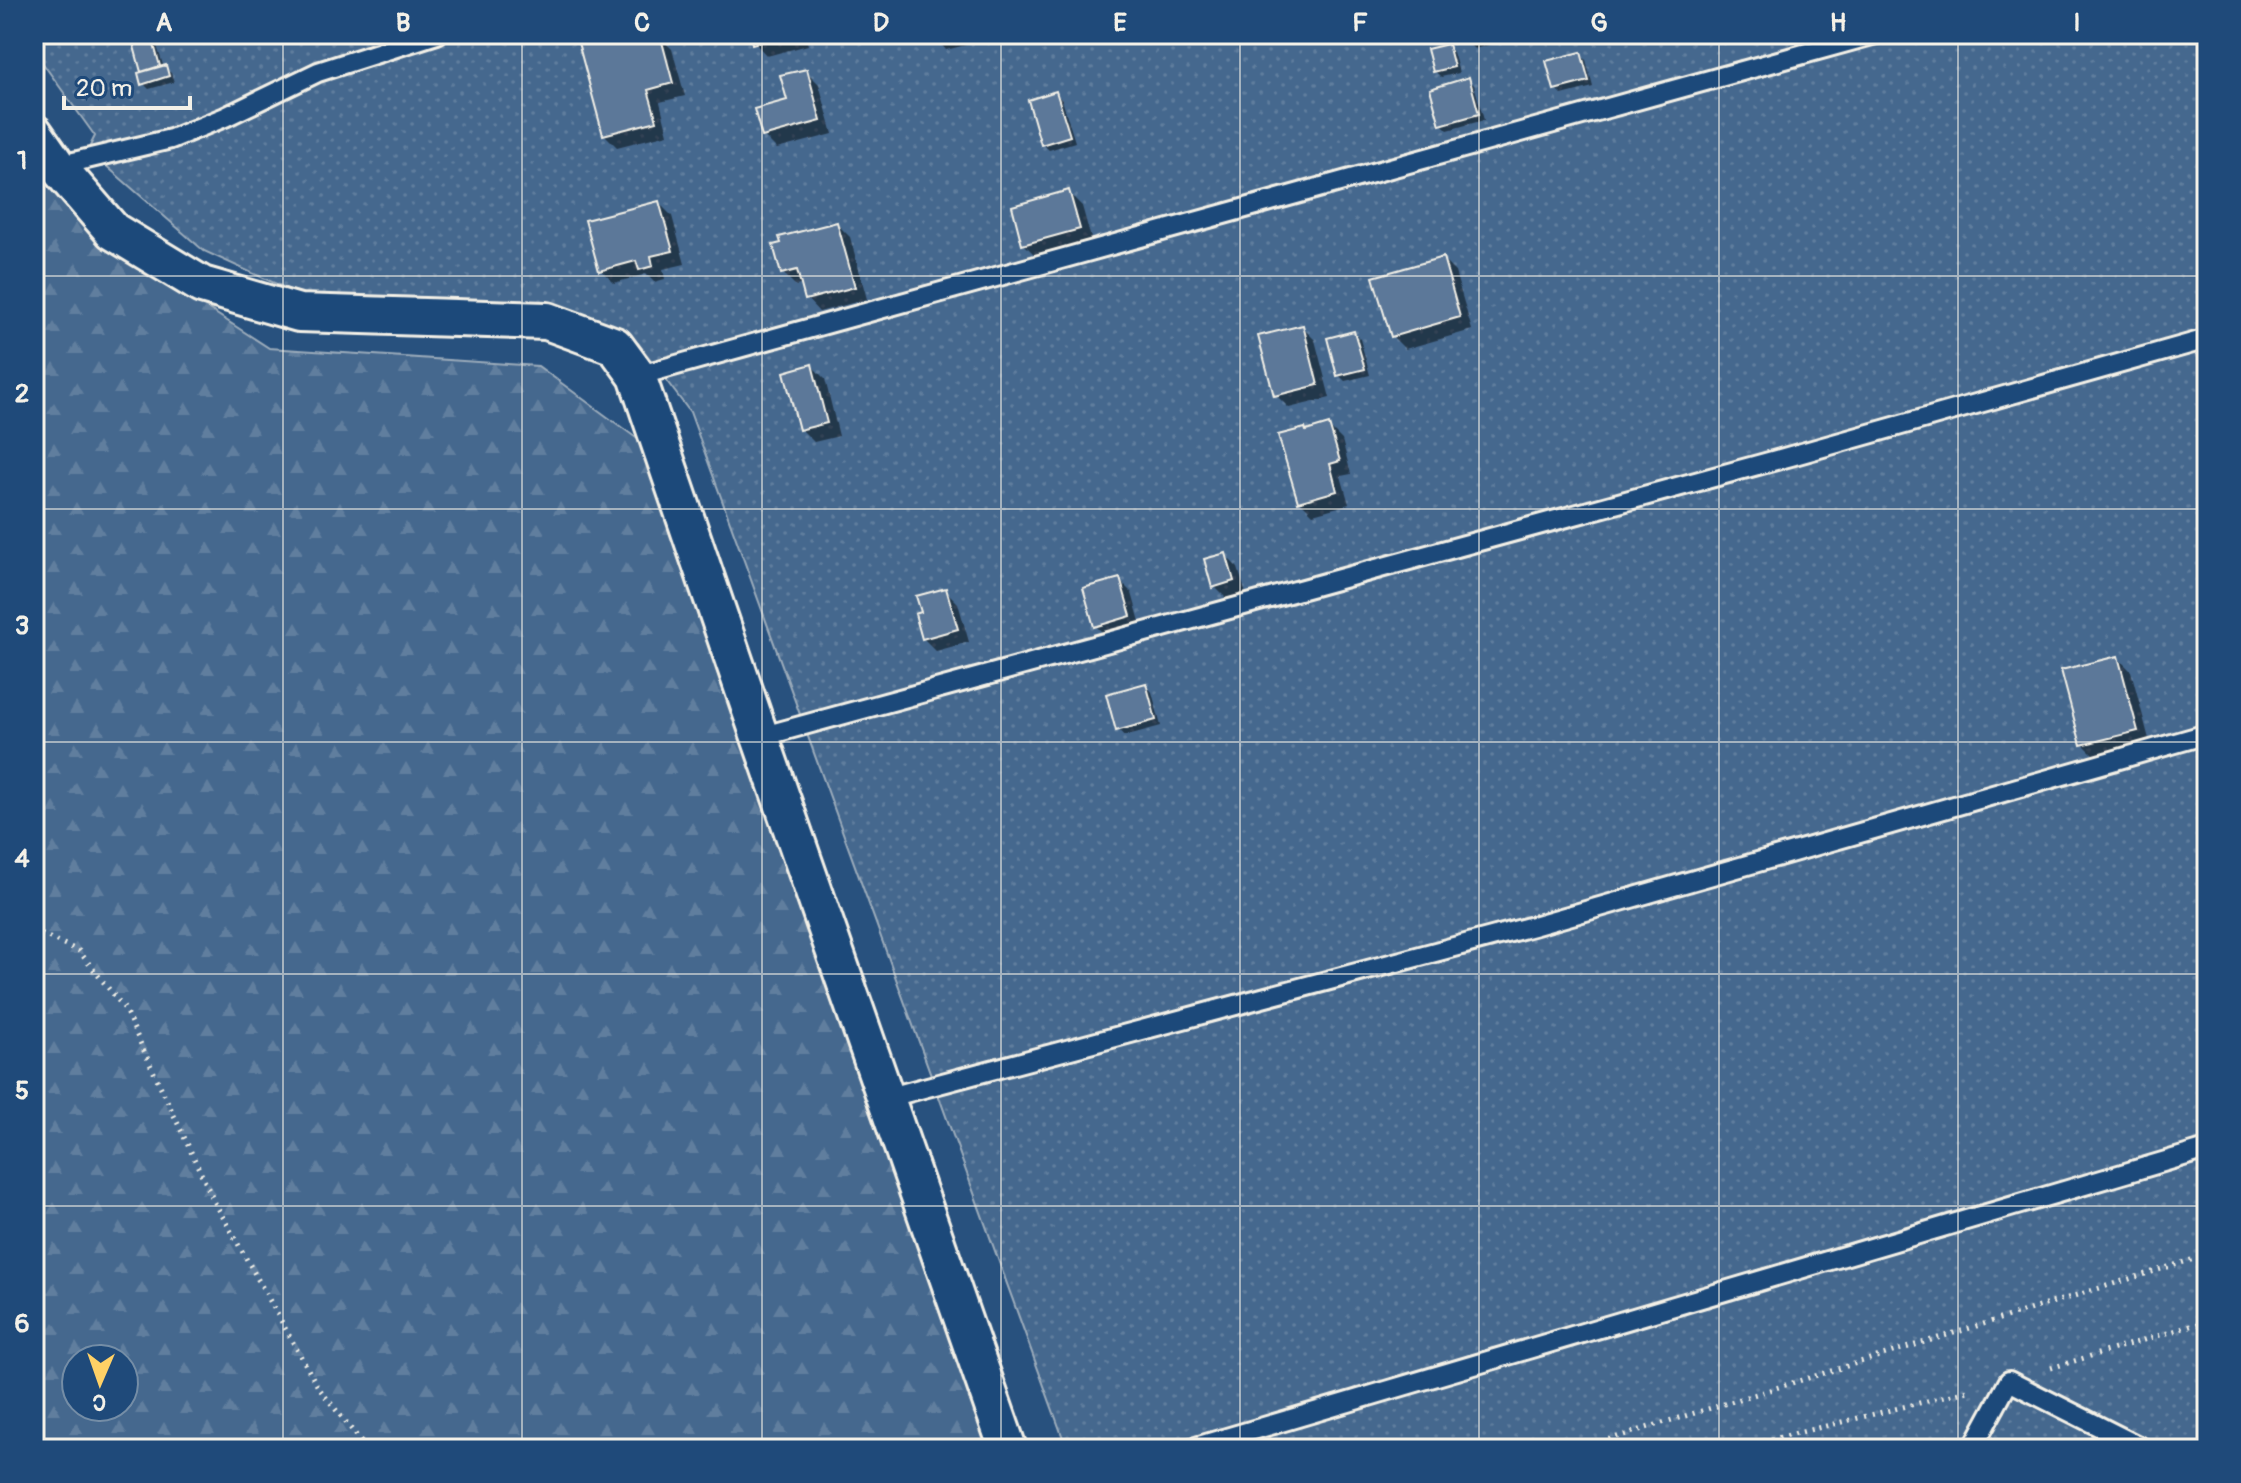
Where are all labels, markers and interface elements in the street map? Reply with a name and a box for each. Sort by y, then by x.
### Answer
text: A [156,7,173,39]
text: B [396,7,410,39]
text: C [634,7,650,39]
text: D [873,7,889,39]
text: E [1113,7,1127,39]
text: F [1352,7,1368,39]
text: G [1590,7,1608,39]
text: H [1830,7,1846,39]
text: I [2073,7,2081,39]
scale bar [64,60,190,110]
text: 20 m [76,74,132,103]
text: 1 [17,145,27,177]
text: 2 [15,378,29,410]
text: 3 [15,610,29,642]
text: 4 [14,843,30,875]
text: 5 [15,1075,29,1107]
text: 6 [14,1308,30,1340]
north arrow [60,1343,140,1423]
text: С [92,1388,107,1416]

